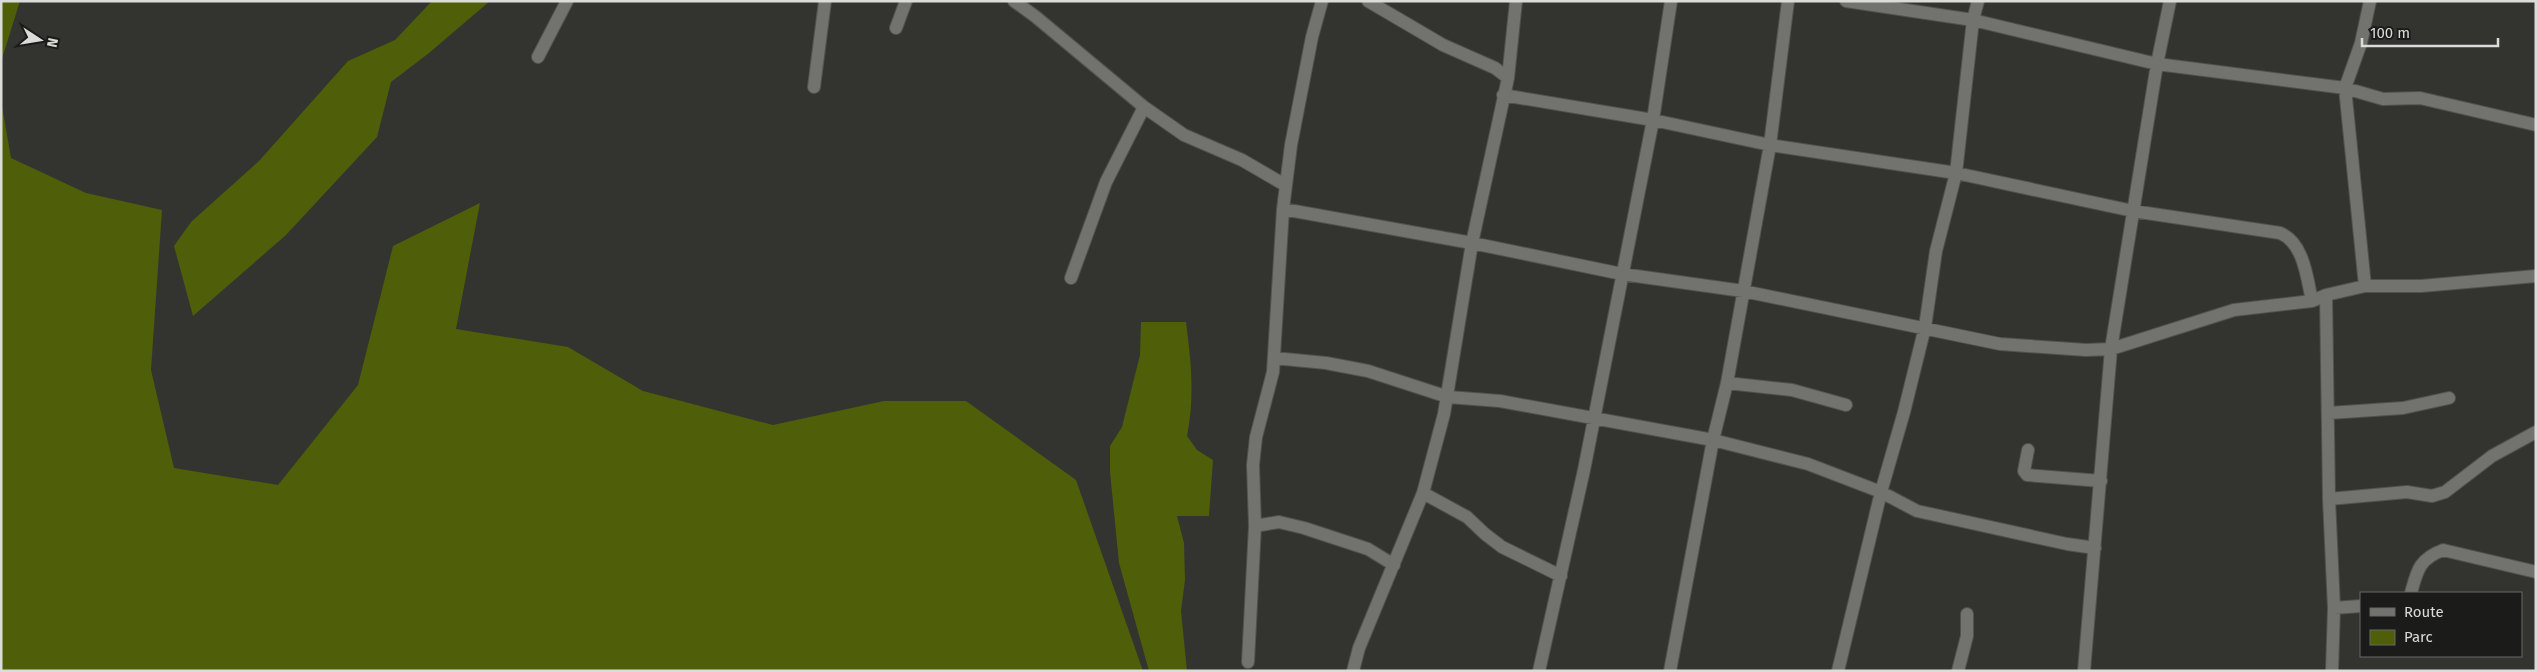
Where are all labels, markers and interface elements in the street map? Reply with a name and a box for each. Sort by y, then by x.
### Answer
north arrow [15,15,65,65]
scale bar [2362,15,2498,47]
text: 100 m [2370,24,2410,42]
text: N [43,36,62,49]
legend [2360,592,2522,657]
text: Route [2404,603,2444,621]
text: Parc [2404,628,2433,646]

